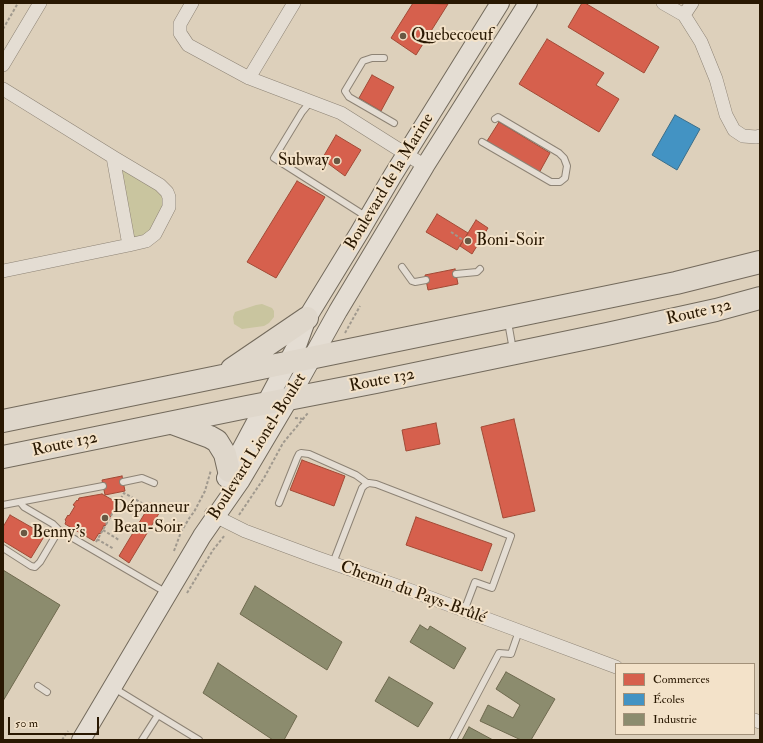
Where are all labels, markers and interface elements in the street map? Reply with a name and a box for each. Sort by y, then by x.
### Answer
place label: Quebecoeuf [411,26,493,46]
marker: Quebecoeuf [398,31,408,41]
street label: Boulevard de la Marine [341,110,439,254]
place label: Subway [278,151,329,171]
marker: Subway [332,156,342,166]
place label: Boni-Soir [476,231,544,251]
marker: Boni-Soir [463,236,473,246]
street label: Route 132 [664,296,734,330]
street label: Route 132 [348,365,416,397]
street label: Boulevard Lionel-Boulet [204,370,312,524]
street label: Route 132 [30,428,100,462]
place label: Dépanneur Beau-Soir [113,498,189,538]
marker: Dépanneur Beau-Soir [100,513,110,523]
place label: Benny's [32,523,85,543]
marker: Benny's [19,528,29,538]
street label: Chemin du Pays-Brûlé [337,557,489,629]
legend [615,663,755,735]
text: Commerces [653,672,710,687]
text: Écoles [653,692,684,707]
scale bar [10,709,101,735]
text: Industrie [653,712,697,727]
text: 50 m [15,716,38,731]

